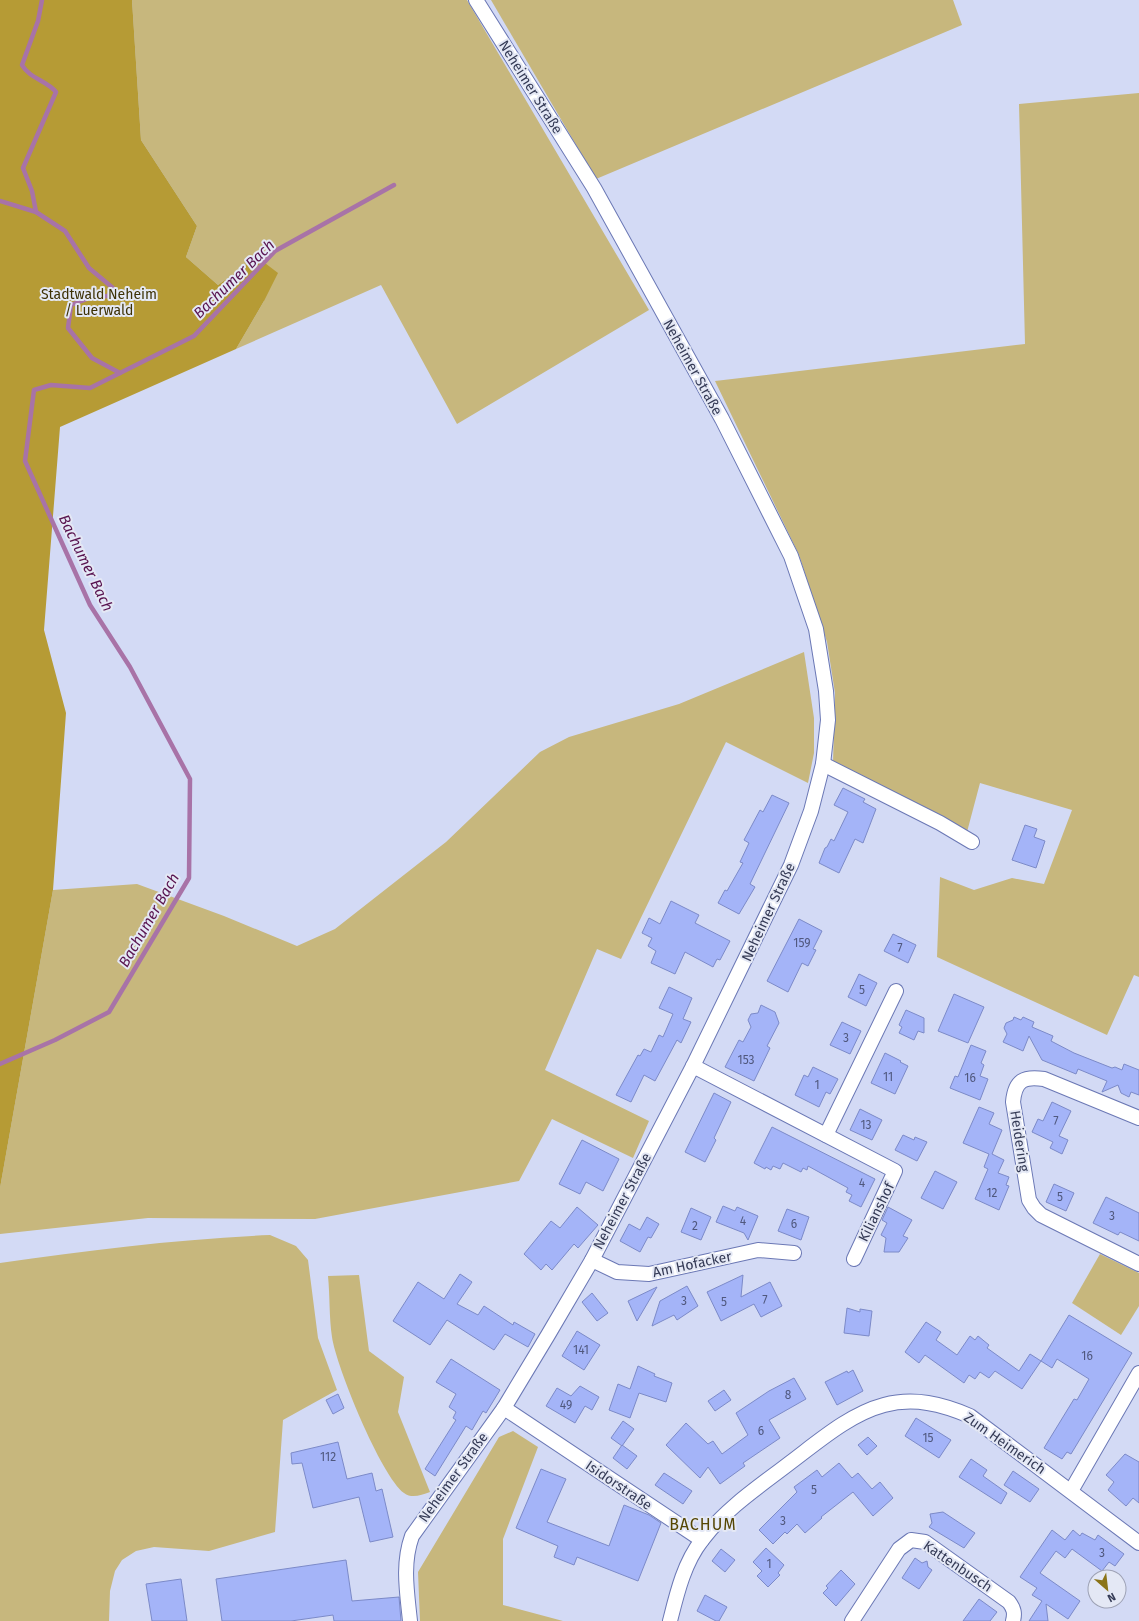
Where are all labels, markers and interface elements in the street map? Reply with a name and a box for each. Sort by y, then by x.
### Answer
street label: Neheimer Straße [495,37,566,137]
water label: Bachumer Bach [190,236,278,322]
park label: Stadtwald Neheim / Luerwald [41,286,157,319]
street label: Neheimer Straße [659,316,726,418]
water label: Bachumer Bach [55,512,117,614]
street label: Neheimer Straße [738,860,799,964]
water label: Bachumer Bach [115,870,183,970]
house number: 159 [793,936,811,950]
house number: 7 [897,941,903,955]
house number: 5 [859,983,865,997]
house number: 3 [843,1031,849,1045]
house number: 153 [737,1053,755,1067]
house number: 11 [883,1070,893,1084]
house number: 16 [964,1071,976,1085]
house number: 1 [814,1078,820,1092]
street label: Heidering [1006,1109,1033,1174]
house number: 7 [1053,1114,1059,1128]
house number: 13 [860,1118,872,1132]
street label: Neheimer Straße [590,1150,655,1252]
house number: 4 [859,1176,866,1190]
street label: Kilianshof [855,1179,899,1245]
house number: 12 [986,1186,998,1200]
house number: 5 [1057,1190,1063,1204]
house number: 3 [1109,1209,1115,1223]
house number: 4 [740,1214,747,1228]
house number: 6 [791,1217,797,1231]
house number: 2 [692,1219,698,1233]
street label: Am Hofacker [651,1248,734,1281]
house number: 7 [762,1293,768,1307]
house number: 3 [681,1294,687,1308]
house number: 5 [721,1295,727,1309]
house number: 141 [573,1343,589,1357]
house number: 16 [1081,1349,1093,1363]
house number: 8 [785,1388,792,1402]
house number: 49 [560,1398,572,1412]
street label: Zum Heimerich [961,1409,1049,1478]
house number: 6 [758,1424,764,1438]
street label: Neheimer Straße [415,1429,492,1526]
house number: 15 [922,1431,934,1445]
house number: 112 [320,1450,336,1464]
street label: Isidorstraße [582,1457,655,1514]
house number: 5 [811,1483,817,1497]
house number: 3 [780,1514,786,1528]
district label: BACHUM [669,1515,737,1534]
street label: Kattenbusch [920,1537,995,1596]
house number: 3 [1099,1546,1105,1560]
house number: 1 [766,1557,772,1571]
north arrow [1087,1569,1127,1609]
text: N [1105,1590,1118,1605]

